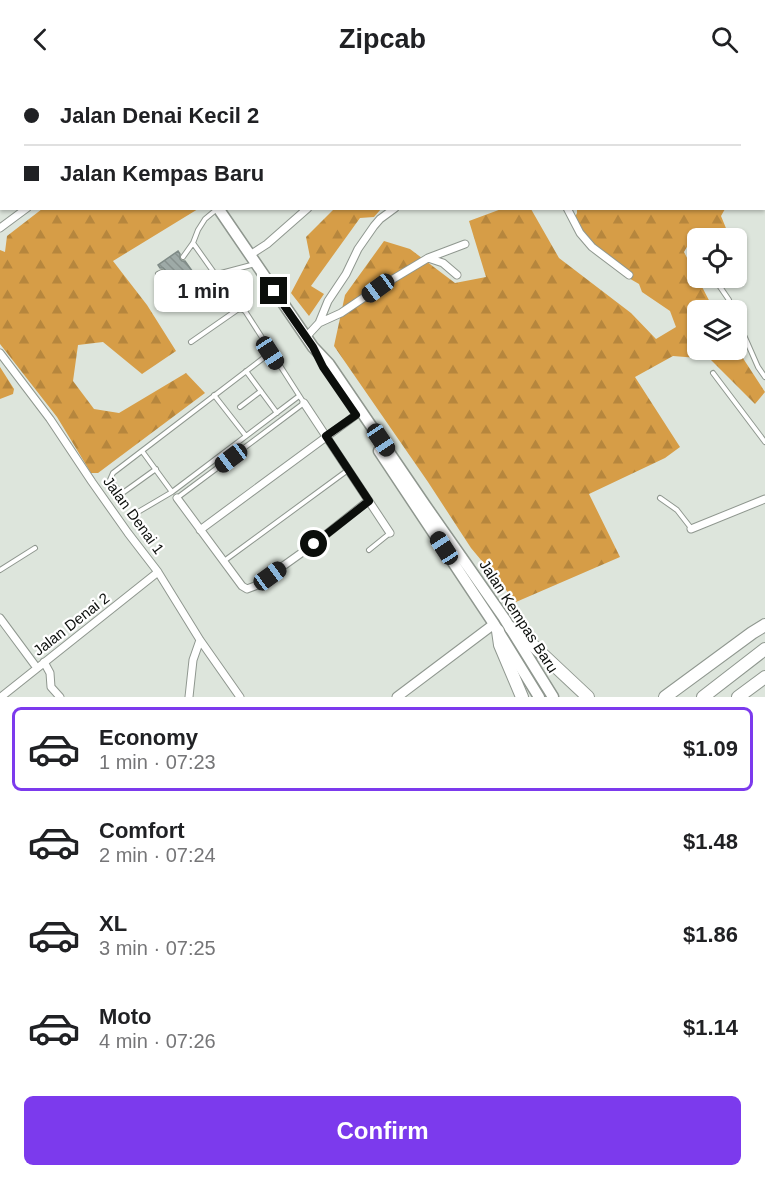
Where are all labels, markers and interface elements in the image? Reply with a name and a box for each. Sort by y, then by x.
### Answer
icon: back [24,23,57,56]
icon: search [708,23,741,56]
text: Zipcab [339,24,426,54]
text: Jalan Denai Kecil 2 [60,103,259,128]
text: Jalan Kempas Baru [60,161,264,186]
map controls [687,228,747,360]
button: locate [687,228,747,288]
callout: 1 min [154,270,253,312]
car [358,270,398,306]
route end [260,277,287,304]
text: 1 min [177,280,230,302]
button: layers [687,300,747,360]
car [253,333,287,373]
car [363,420,399,460]
car [211,440,251,476]
street label: Jalan Denai 1 [100,473,168,557]
car [427,528,461,568]
route start [300,530,327,557]
street label: Jalan Kempas Baru [476,556,562,676]
car [250,558,290,594]
street label: Jalan Denai 2 [30,589,112,659]
icon: car [27,722,81,776]
text: Economy [99,725,198,750]
text: $1.09 [683,736,738,761]
text: 1 min · 07:23 [99,751,216,773]
icon: car [27,815,81,869]
text: Comfort [99,818,185,843]
text: $1.48 [683,829,738,854]
text: 2 min · 07:24 [99,844,216,866]
icon: car [27,908,81,962]
text: XL [99,911,127,936]
text: $1.86 [683,922,738,947]
text: 3 min · 07:25 [99,937,216,959]
icon: car [27,1001,81,1055]
text: Moto [99,1004,152,1029]
text: $1.14 [683,1015,738,1040]
text: 4 min · 07:26 [99,1030,216,1052]
button: Confirm [24,1096,741,1165]

